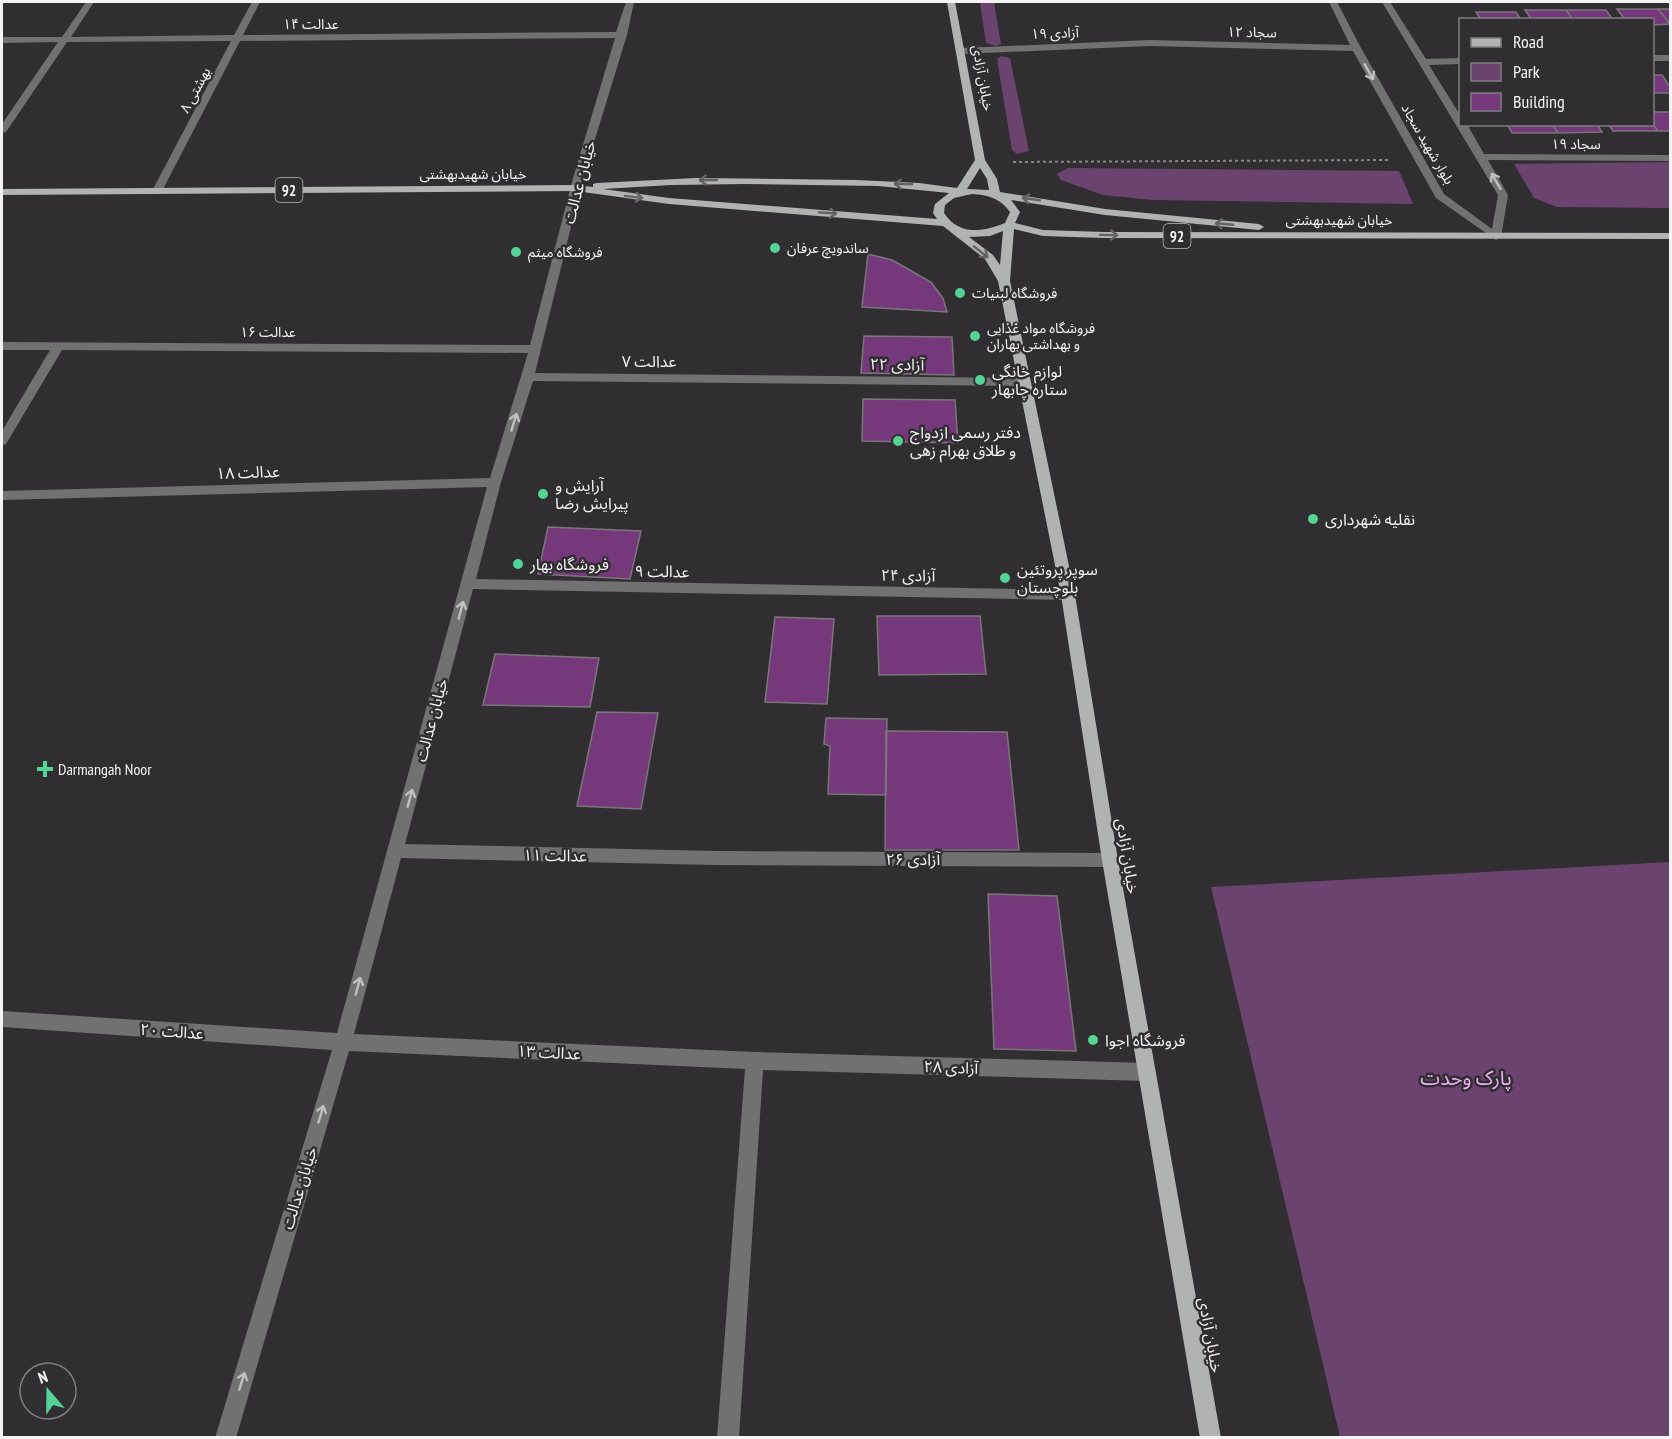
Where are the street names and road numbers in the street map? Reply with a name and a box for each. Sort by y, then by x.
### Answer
street label: عدالت ۱۴ [283,15,339,33]
street label: آزادی ۱۹ [1031,23,1080,43]
street label: سجاد ۱۲ [1227,23,1277,41]
street label: خیابان آزادی [968,44,998,112]
street label: بهشتی ۸ [175,64,215,116]
street label: بلوار شهید سجاد [1398,100,1459,188]
street label: سجاد ۱۹ [1551,135,1601,153]
street label: خیابان عدالت [558,138,600,226]
street label: خیابان شهیدبهشتی [420,165,526,183]
road number: 92 [276,178,302,202]
street label: خیابان شهیدبهشتی [1286,211,1392,229]
road number: 92 [1164,224,1190,248]
street label: عدالت ۱۶ [240,323,296,341]
street label: عدالت ۷ [622,351,676,371]
street label: آزادی ۲۲ [870,354,926,374]
street label: عدالت ۱۸ [216,461,280,483]
street label: عدالت ۹ [635,561,689,581]
street label: آزادی ۲۴ [881,565,937,585]
street label: خیابان عدالت [410,676,452,764]
street label: خیابان آزادی [1112,817,1144,895]
street label: عدالت ۱۱ [523,844,587,866]
street label: آزادی ۲۶ [886,849,942,869]
street label: عدالت ۲۰ [140,1019,204,1043]
street label: عدالت ۱۳ [517,1040,581,1064]
street label: آزادی ۲۸ [923,1056,980,1078]
street label: خیابان عدالت [277,1144,321,1232]
street label: خیابان آزادی [1195,1296,1227,1374]

